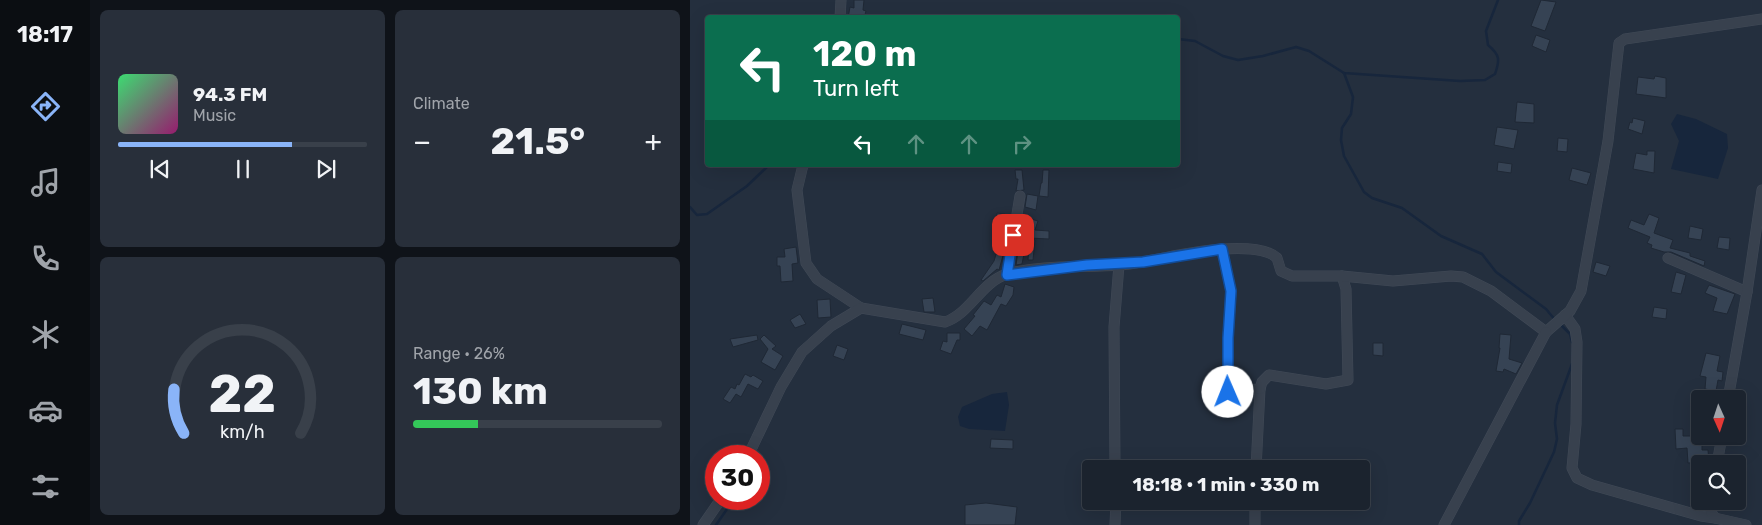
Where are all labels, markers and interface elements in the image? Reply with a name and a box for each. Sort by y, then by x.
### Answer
text: 18:17 [17,21,73,48]
text: 120 m [813,33,916,75]
icon: left [730,35,795,100]
text: Turn left [813,75,899,102]
text: 94.3 FM [193,83,267,106]
icon: directions [28,89,63,124]
text: Climate [413,94,470,113]
text: Music [193,106,236,125]
text: 21.5° [491,118,585,164]
text: − [413,125,431,158]
text: + [645,125,662,158]
icon: left [849,130,877,158]
icon: ahead [902,130,930,158]
icon: ahead [955,130,983,158]
icon: right [1008,130,1036,158]
icon: previous [146,155,174,183]
icon: pause [229,155,257,183]
icon: next [312,155,340,183]
icon: music [28,165,63,200]
pin [992,214,1034,256]
icon: arrive [999,221,1027,249]
icon: phone [28,241,63,276]
icon: climate [28,317,63,352]
text: Range · 26% [413,344,505,363]
text: 22 [209,363,276,425]
position arrow [1201,365,1253,417]
text: 130 km [413,368,548,414]
north arrow [1691,390,1746,445]
map controls [1691,390,1746,510]
icon: car [28,393,63,428]
text: km/h [220,421,265,442]
speed limit sign: 30 [705,445,770,510]
button: search [1691,455,1746,510]
icon: filters [28,469,63,504]
text: 18:18 · 1 min · 330 m [1133,473,1319,496]

